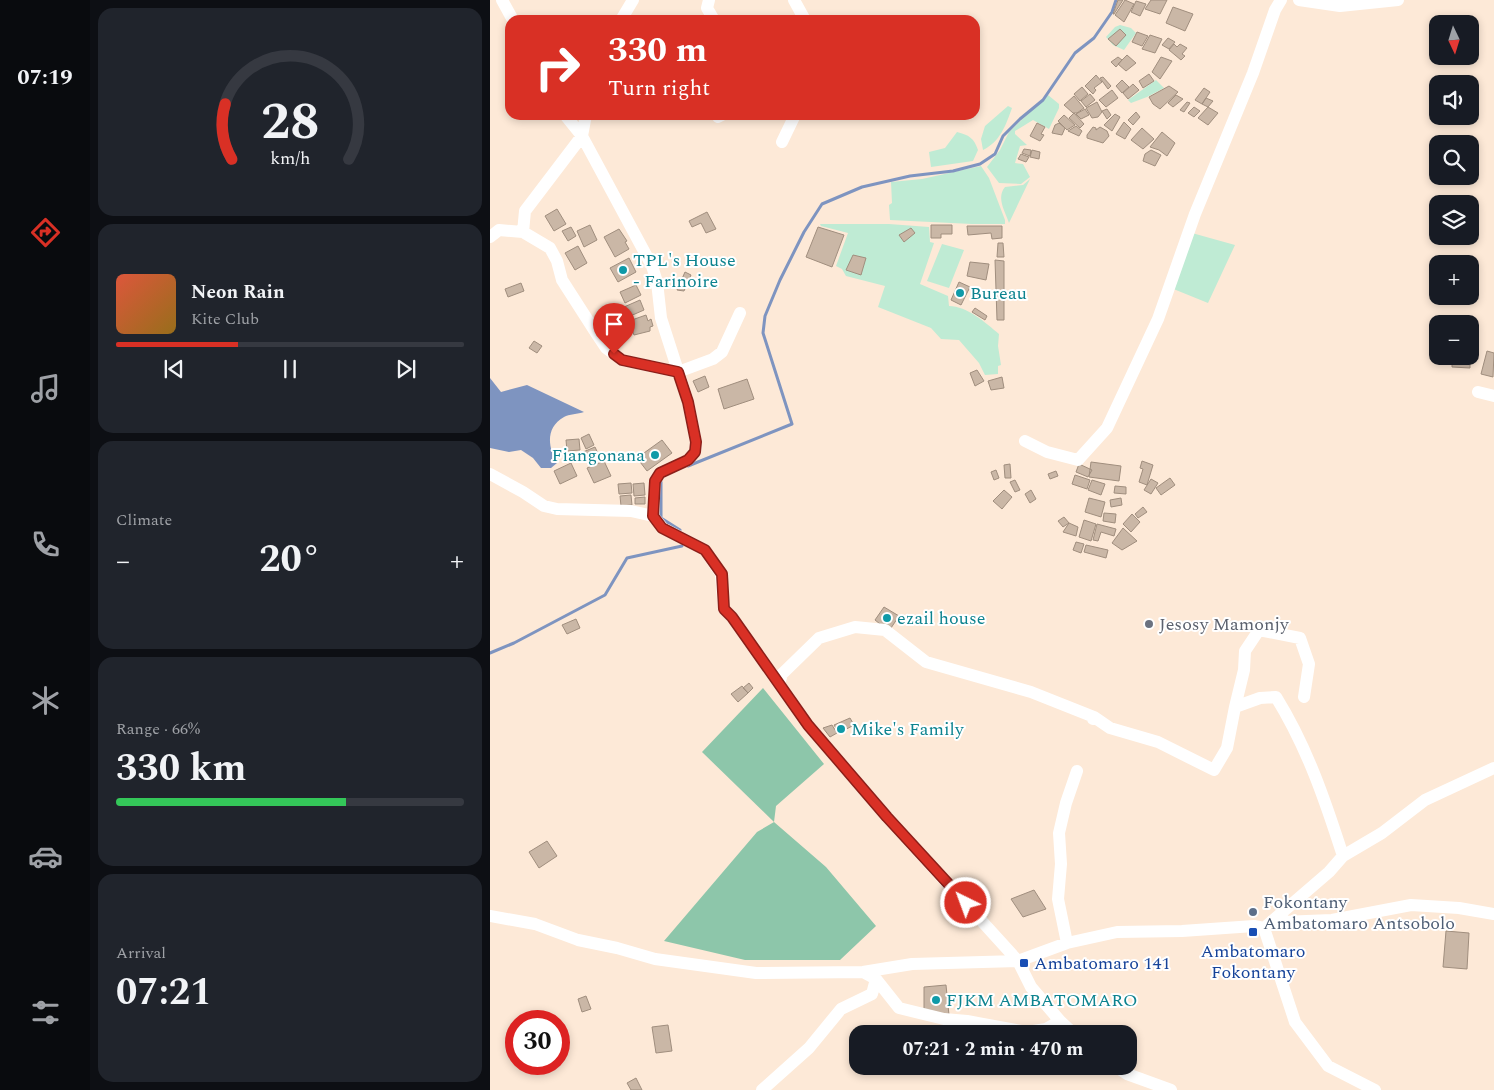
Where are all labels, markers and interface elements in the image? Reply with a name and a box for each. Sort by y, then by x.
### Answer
north arrow [1429,15,1479,65]
map controls [1429,15,1479,365]
text: 330 m [608,24,707,77]
icon: right [525,35,590,100]
text: 07:19 [17,61,73,94]
text: Turn right [608,72,710,105]
button: sound [1429,75,1479,125]
text: 28 [261,83,319,162]
button: search [1429,135,1479,185]
text: km/h [270,145,310,172]
button: layers [1429,195,1479,245]
icon: directions [28,215,63,250]
place label: TPL's House - Farinoire [633,247,736,295]
button: + [1429,255,1479,305]
marker: TPL's House - Farinoire [617,264,629,276]
text: Neon Rain [191,278,285,307]
place label: Bureau [970,280,1027,307]
marker: Bureau [954,287,966,299]
pin [593,303,635,354]
text: Kite Club [191,307,259,331]
icon: arrive [600,310,628,338]
button: − [1429,315,1479,365]
icon: previous [160,355,188,383]
icon: pause [276,355,304,383]
icon: next [392,355,420,383]
icon: music [28,371,63,406]
place label: Fiangonana [552,442,645,469]
marker: Fiangonana [649,449,661,461]
text: Climate [116,508,172,532]
icon: phone [28,527,63,562]
text: 20° [259,531,321,589]
text: − [116,540,130,583]
text: + [450,540,464,583]
place label: ezail house [897,605,985,632]
place label: Jesosy Mamonjy [1159,611,1290,638]
marker: ezail house [881,612,893,624]
marker: Jesosy Mamonjy [1143,618,1155,630]
icon: climate [28,683,63,718]
place label: Mike's Family [851,716,965,743]
text: Range · 66% [116,717,200,741]
marker: Mike's Family [835,723,847,735]
text: 330 km [116,740,247,798]
icon: car [28,839,63,874]
position arrow [939,876,991,928]
place label: Fokontany Ambatomaro Antsobolo [1263,889,1455,937]
marker: Fokontany Ambatomaro Antsobolo [1247,906,1259,918]
marker: Ambatomaro Fokontany [1247,926,1259,938]
place label: Ambatomaro Fokontany [1201,938,1305,986]
text: Arrival [116,941,166,965]
place label: Ambatomaro 141 [1034,950,1170,977]
marker: Ambatomaro 141 [1018,957,1030,969]
text: 07:21 [116,964,211,1022]
place label: FJKM AMBATOMARO [946,987,1138,1014]
marker: FJKM AMBATOMARO [930,994,942,1006]
icon: filters [28,995,63,1030]
speed limit sign: 30 [505,1010,570,1075]
text: 07:21 · 2 min · 470 m [903,1035,1083,1064]

